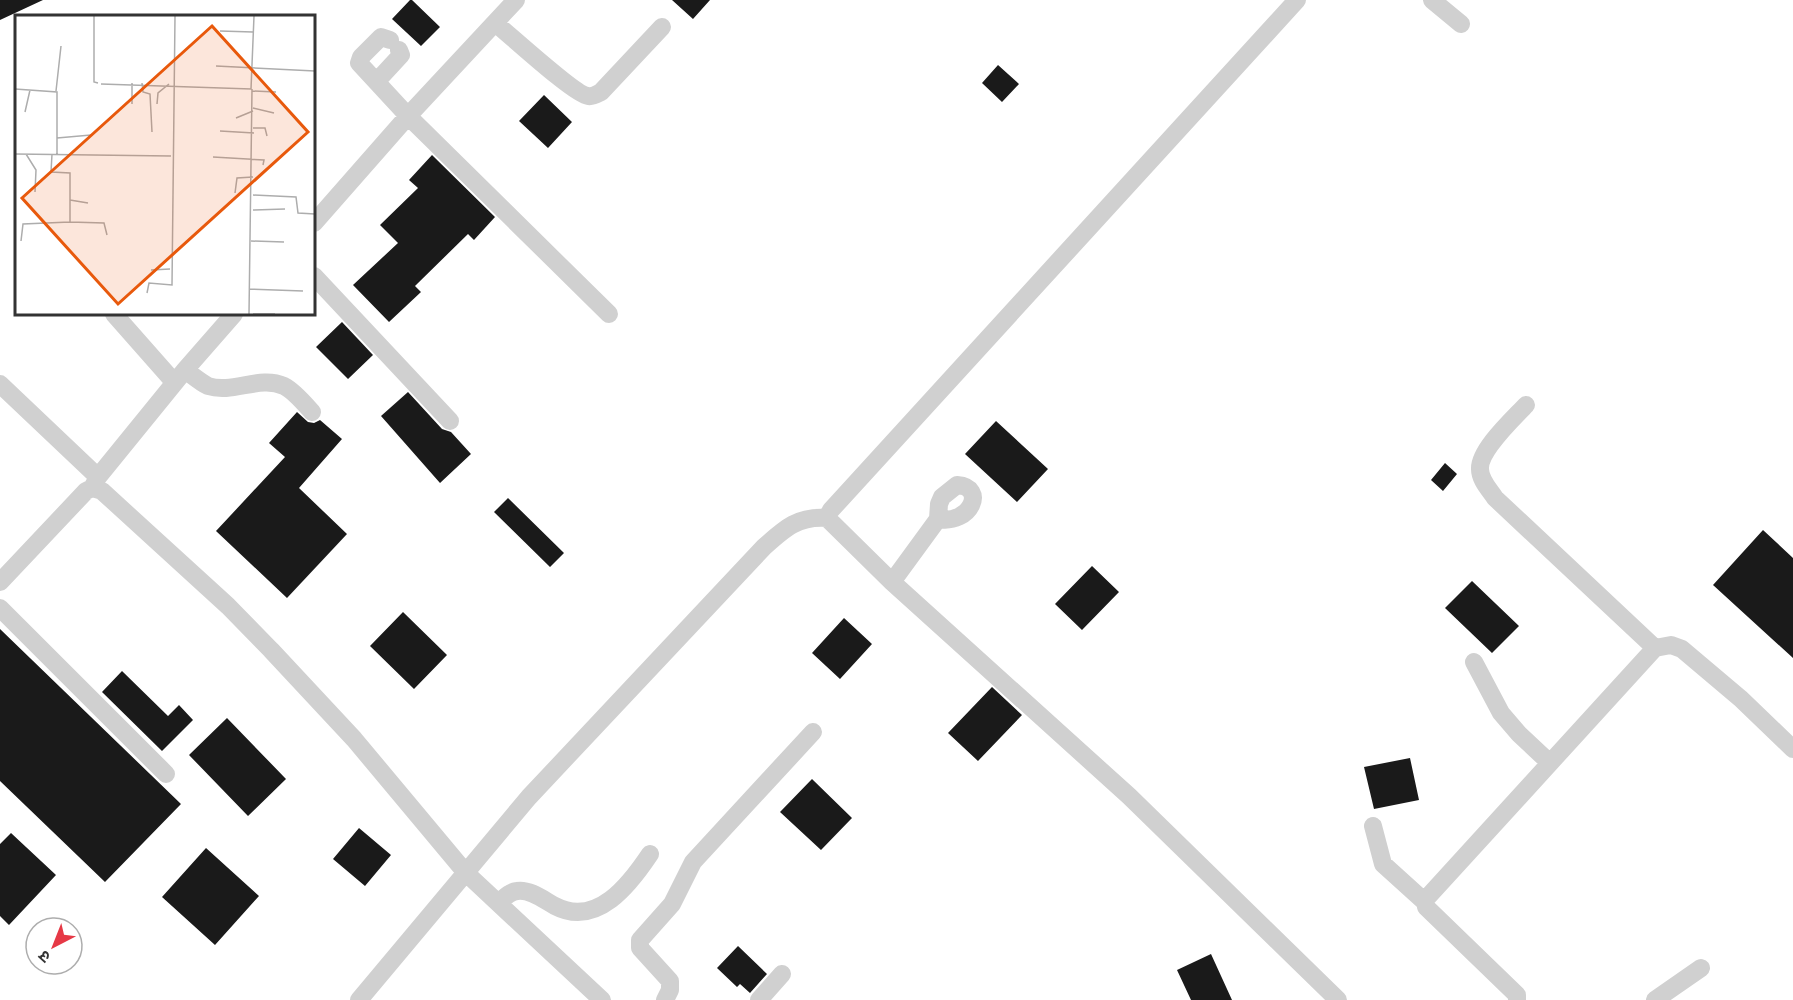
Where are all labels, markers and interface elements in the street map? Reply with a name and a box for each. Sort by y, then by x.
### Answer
inset map [15,15,315,315]
north arrow [24,916,84,976]
text: उ [33,946,54,968]

